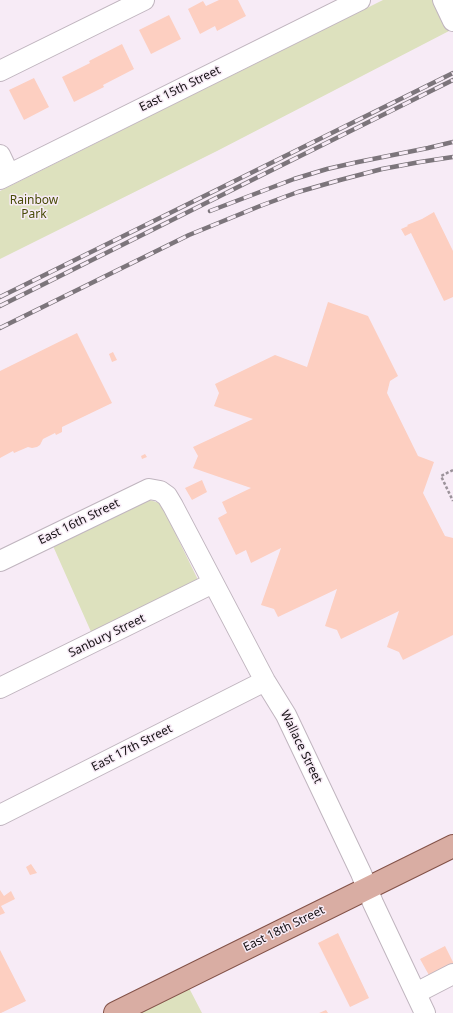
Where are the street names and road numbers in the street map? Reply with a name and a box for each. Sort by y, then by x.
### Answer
street label: East 15th Street [137,63,223,115]
street label: East 16th Street [36,496,122,548]
street label: Sanbury Street [66,611,148,661]
street label: Wallace Street [277,708,325,786]
street label: East 17th Street [89,721,175,775]
street label: East 18th Street [241,903,327,955]

